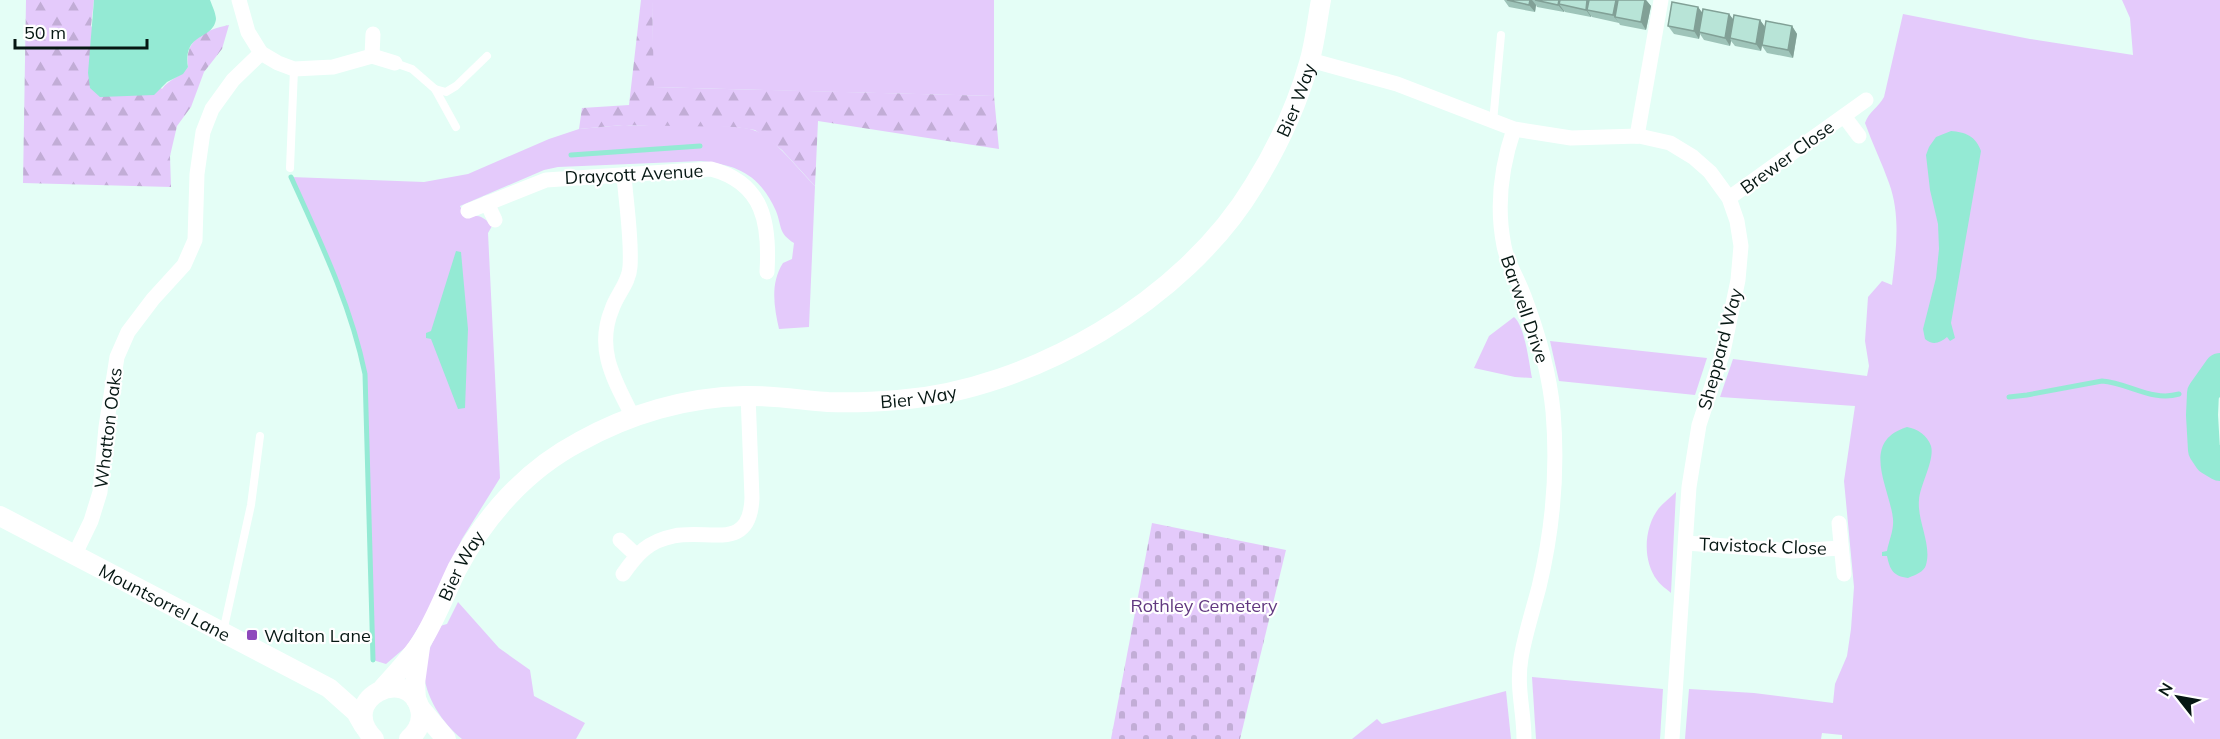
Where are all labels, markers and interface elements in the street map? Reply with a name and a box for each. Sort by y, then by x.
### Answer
scale bar [15,12,147,50]
text: 50 m [24,21,66,44]
street label: Bier Way [1271,60,1320,140]
street label: Brewer Close [1736,115,1838,199]
street label: Draycott Avenue [564,159,704,189]
street label: Barwell Drive [1496,252,1554,366]
street label: Sheppard Way [1693,285,1747,412]
street label: Whatton Oaks [89,366,127,490]
street label: Bier Way [879,380,959,413]
street label: Bier Way [433,525,489,604]
street label: Tavistock Close [1699,532,1827,560]
street label: Mountsorrel Lane [95,558,234,646]
park label: Rothley Cemetery [1130,594,1278,617]
place label: Walton Lane [264,624,371,647]
marker: Walton Lane [245,628,259,642]
north arrow [2148,667,2208,727]
text: N [2153,679,2177,700]

